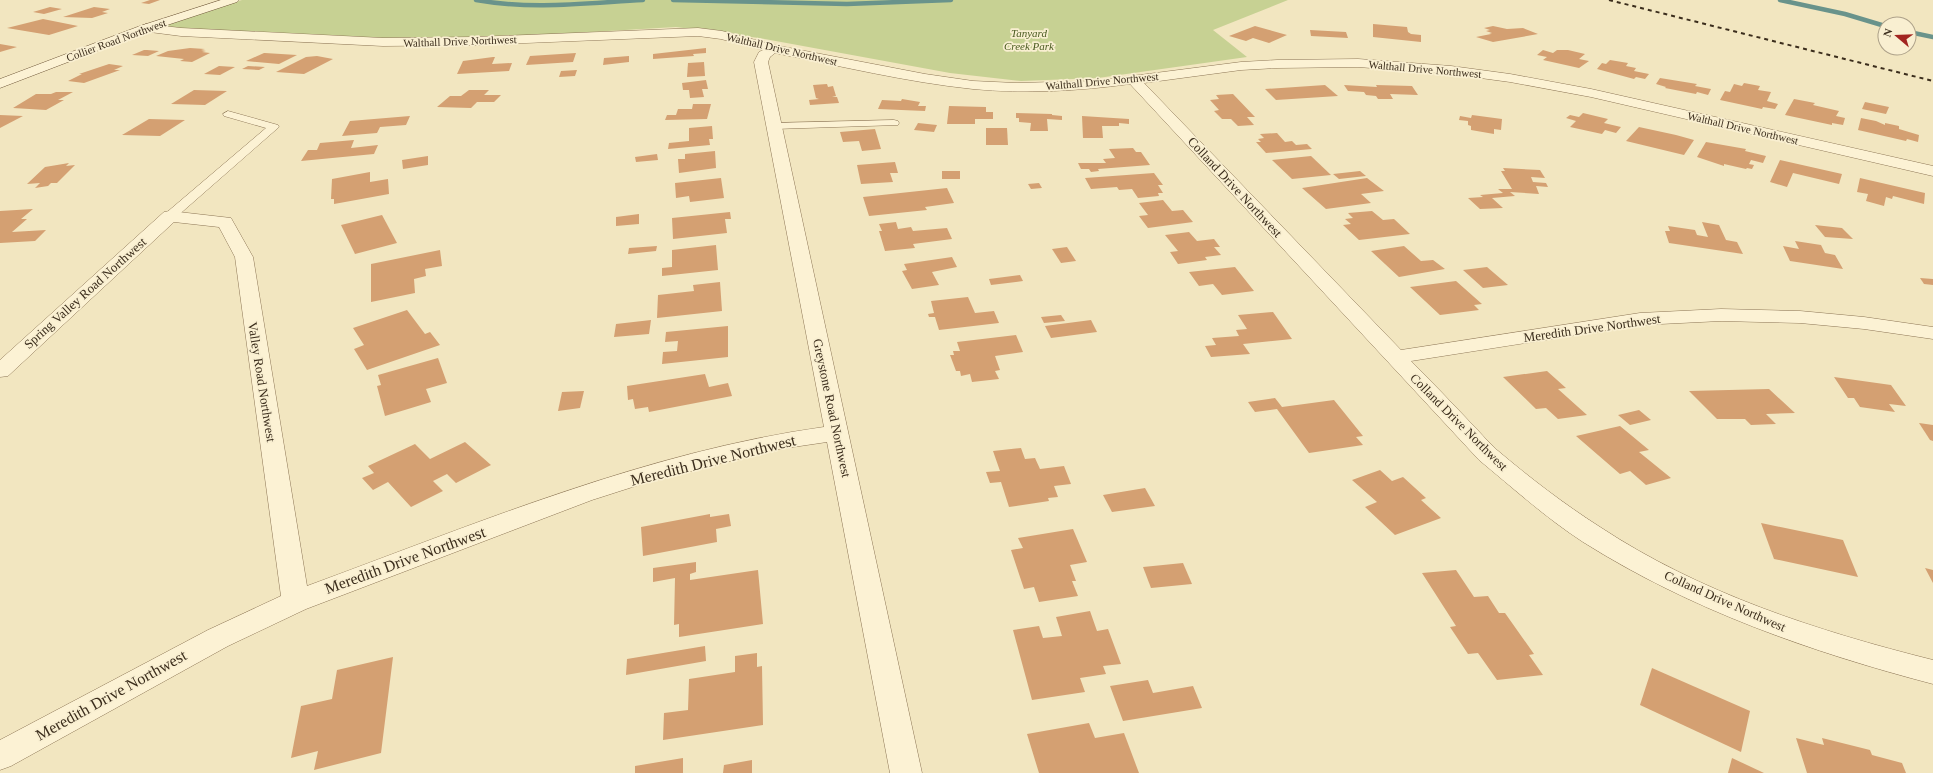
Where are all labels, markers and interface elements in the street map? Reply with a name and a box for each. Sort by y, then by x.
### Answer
street label: Collier Road Northwest [65,16,167,64]
north arrow [1877,16,1917,56]
park label: Tanyard Creek Park [1004,27,1055,52]
text: N [1881,27,1895,38]
street label: Walthall Drive Northwest [725,30,839,68]
street label: Walthall Drive Northwest [403,33,517,49]
street label: Walthall Drive Northwest [1368,58,1482,80]
street label: Walthall Drive Northwest [1045,70,1159,92]
street label: Walthall Drive Northwest [1686,109,1800,147]
street label: Colland Drive Northwest [1185,134,1286,240]
street label: Spring Valley Road Northwest [21,234,149,352]
street label: Meredith Drive Northwest [1523,311,1662,345]
street label: Valley Road Northwest [245,321,279,443]
street label: Greystone Road Northwest [810,337,854,479]
street label: Colland Drive Northwest [1407,370,1511,474]
street label: Meredith Drive Northwest [629,431,798,489]
street label: Meredith Drive Northwest [322,523,488,597]
street label: Colland Drive Northwest [1662,567,1788,635]
street label: Meredith Drive Northwest [33,646,190,744]

